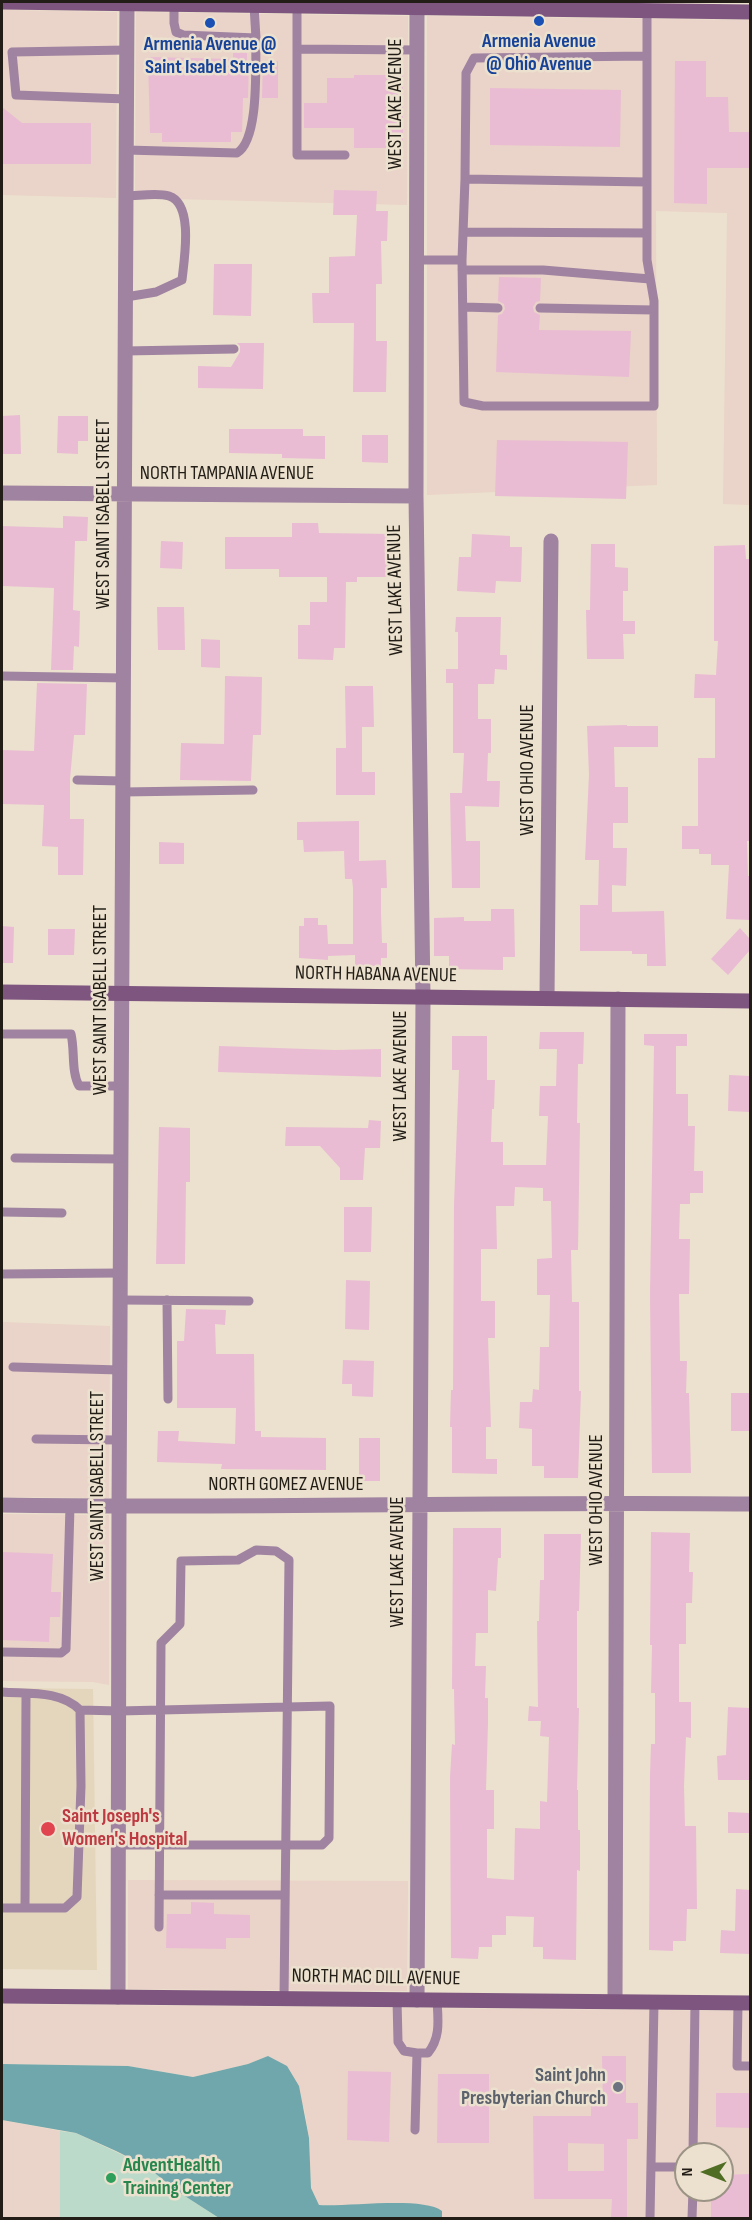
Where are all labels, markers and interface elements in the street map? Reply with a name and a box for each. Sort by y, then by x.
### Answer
marker: Armenia Avenue @ Ohio Avenue [532,14,546,28]
marker: Armenia Avenue @ Saint Isabel Street [203,16,217,30]
place label: Armenia Avenue @ Ohio Avenue [482,30,596,77]
place label: Armenia Avenue @ Saint Isabel Street [144,33,276,80]
street label: WEST LAKE AVENUE [384,38,408,170]
street label: WEST SAINT ISABELL STREET [92,419,116,609]
street label: NORTH TAMPANIA AVENUE [140,462,314,486]
street label: WEST LAKE AVENUE [383,524,409,656]
street label: WEST OHIO AVENUE [516,704,540,836]
street label: WEST SAINT ISABELL STREET [89,905,113,1095]
street label: NORTH HABANA AVENUE [295,962,457,988]
street label: WEST LAKE AVENUE [389,1010,413,1142]
street label: WEST SAINT ISABELL STREET [86,1391,110,1581]
street label: WEST OHIO AVENUE [585,1434,609,1566]
street label: NORTH GOMEZ AVENUE [208,1473,364,1497]
street label: WEST LAKE AVENUE [386,1496,410,1628]
place label: Saint Joseph's Women's Hospital [62,1805,187,1852]
marker: Saint Joseph's Women's Hospital [39,1820,57,1838]
street label: NORTH MAC DILL AVENUE [291,1965,461,1991]
place label: Saint John Presbyterian Church [461,2064,606,2111]
marker: Saint John Presbyterian Church [611,2080,625,2094]
north arrow [674,2142,734,2202]
place label: AdventHealth Training Center [123,2154,231,2201]
text: N [678,2168,697,2176]
marker: AdventHealth Training Center [104,2171,118,2185]

